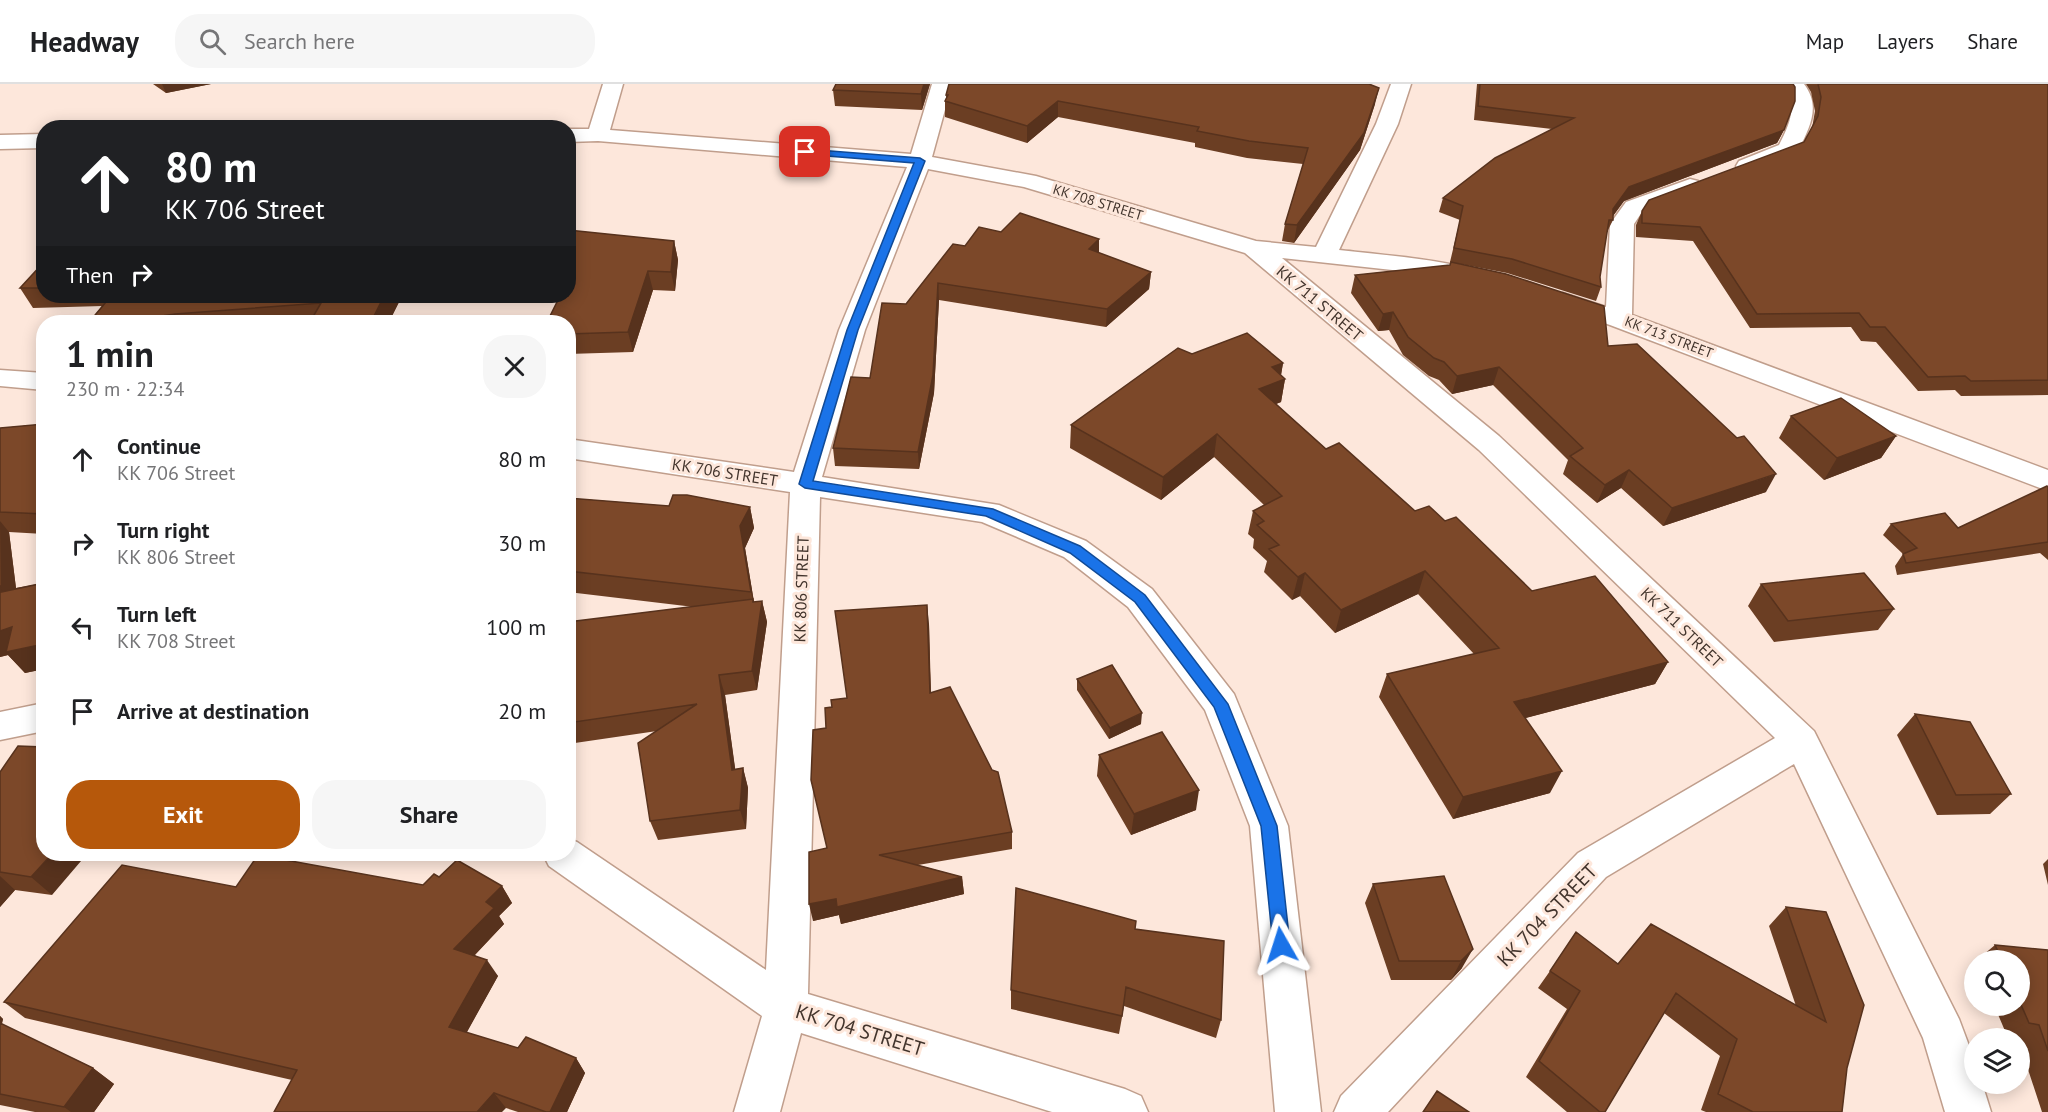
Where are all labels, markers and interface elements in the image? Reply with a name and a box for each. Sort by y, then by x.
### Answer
search box [175,14,595,68]
text: Headway [30,23,139,60]
icon: search [196,25,229,58]
text: Search here [244,27,355,55]
text: Map [1806,28,1844,55]
text: Layers [1877,28,1934,55]
text: Share [1967,28,2018,55]
pin [779,126,830,177]
icon: arrive [788,135,821,168]
text: 80 m [165,139,257,194]
icon: ahead [66,144,144,222]
street label: KK 708 STREET [1051,180,1145,224]
text: KK 706 Street [165,192,325,226]
icon: right [125,258,158,291]
text: Then [66,261,113,289]
street label: KK 711 STREET [1273,261,1367,345]
street label: KK 713 STREET [1622,312,1716,362]
text: 1 min [66,330,154,377]
button: close [483,335,546,398]
text: 230 m · 22:34 [66,376,184,402]
text: Continue [117,432,201,460]
icon: ahead [66,443,99,476]
text: 80 m [498,445,546,473]
street label: KK 706 STREET [671,454,779,490]
text: KK 706 Street [117,460,235,486]
text: Turn right [117,516,209,544]
icon: right [66,527,99,560]
text: 30 m [498,529,546,557]
street label: KK 806 STREET [789,535,813,643]
text: KK 806 Street [117,544,235,570]
street label: KK 711 STREET [1637,583,1727,671]
text: Turn left [117,600,197,628]
icon: left [66,611,99,644]
text: 100 m [486,613,546,641]
text: KK 708 Street [117,628,235,654]
icon: arrive [66,695,99,728]
text: Arrive at destination [117,697,309,725]
text: 20 m [498,697,546,725]
button: Exit [66,780,300,849]
button: Share [312,780,546,849]
street label: KK 704 STREET [1491,858,1603,972]
position arrow [1249,913,1313,977]
map controls [1964,950,2030,1094]
button: search [1964,950,2030,1016]
street label: KK 704 STREET [792,998,928,1062]
button: layers [1964,1028,2030,1094]

